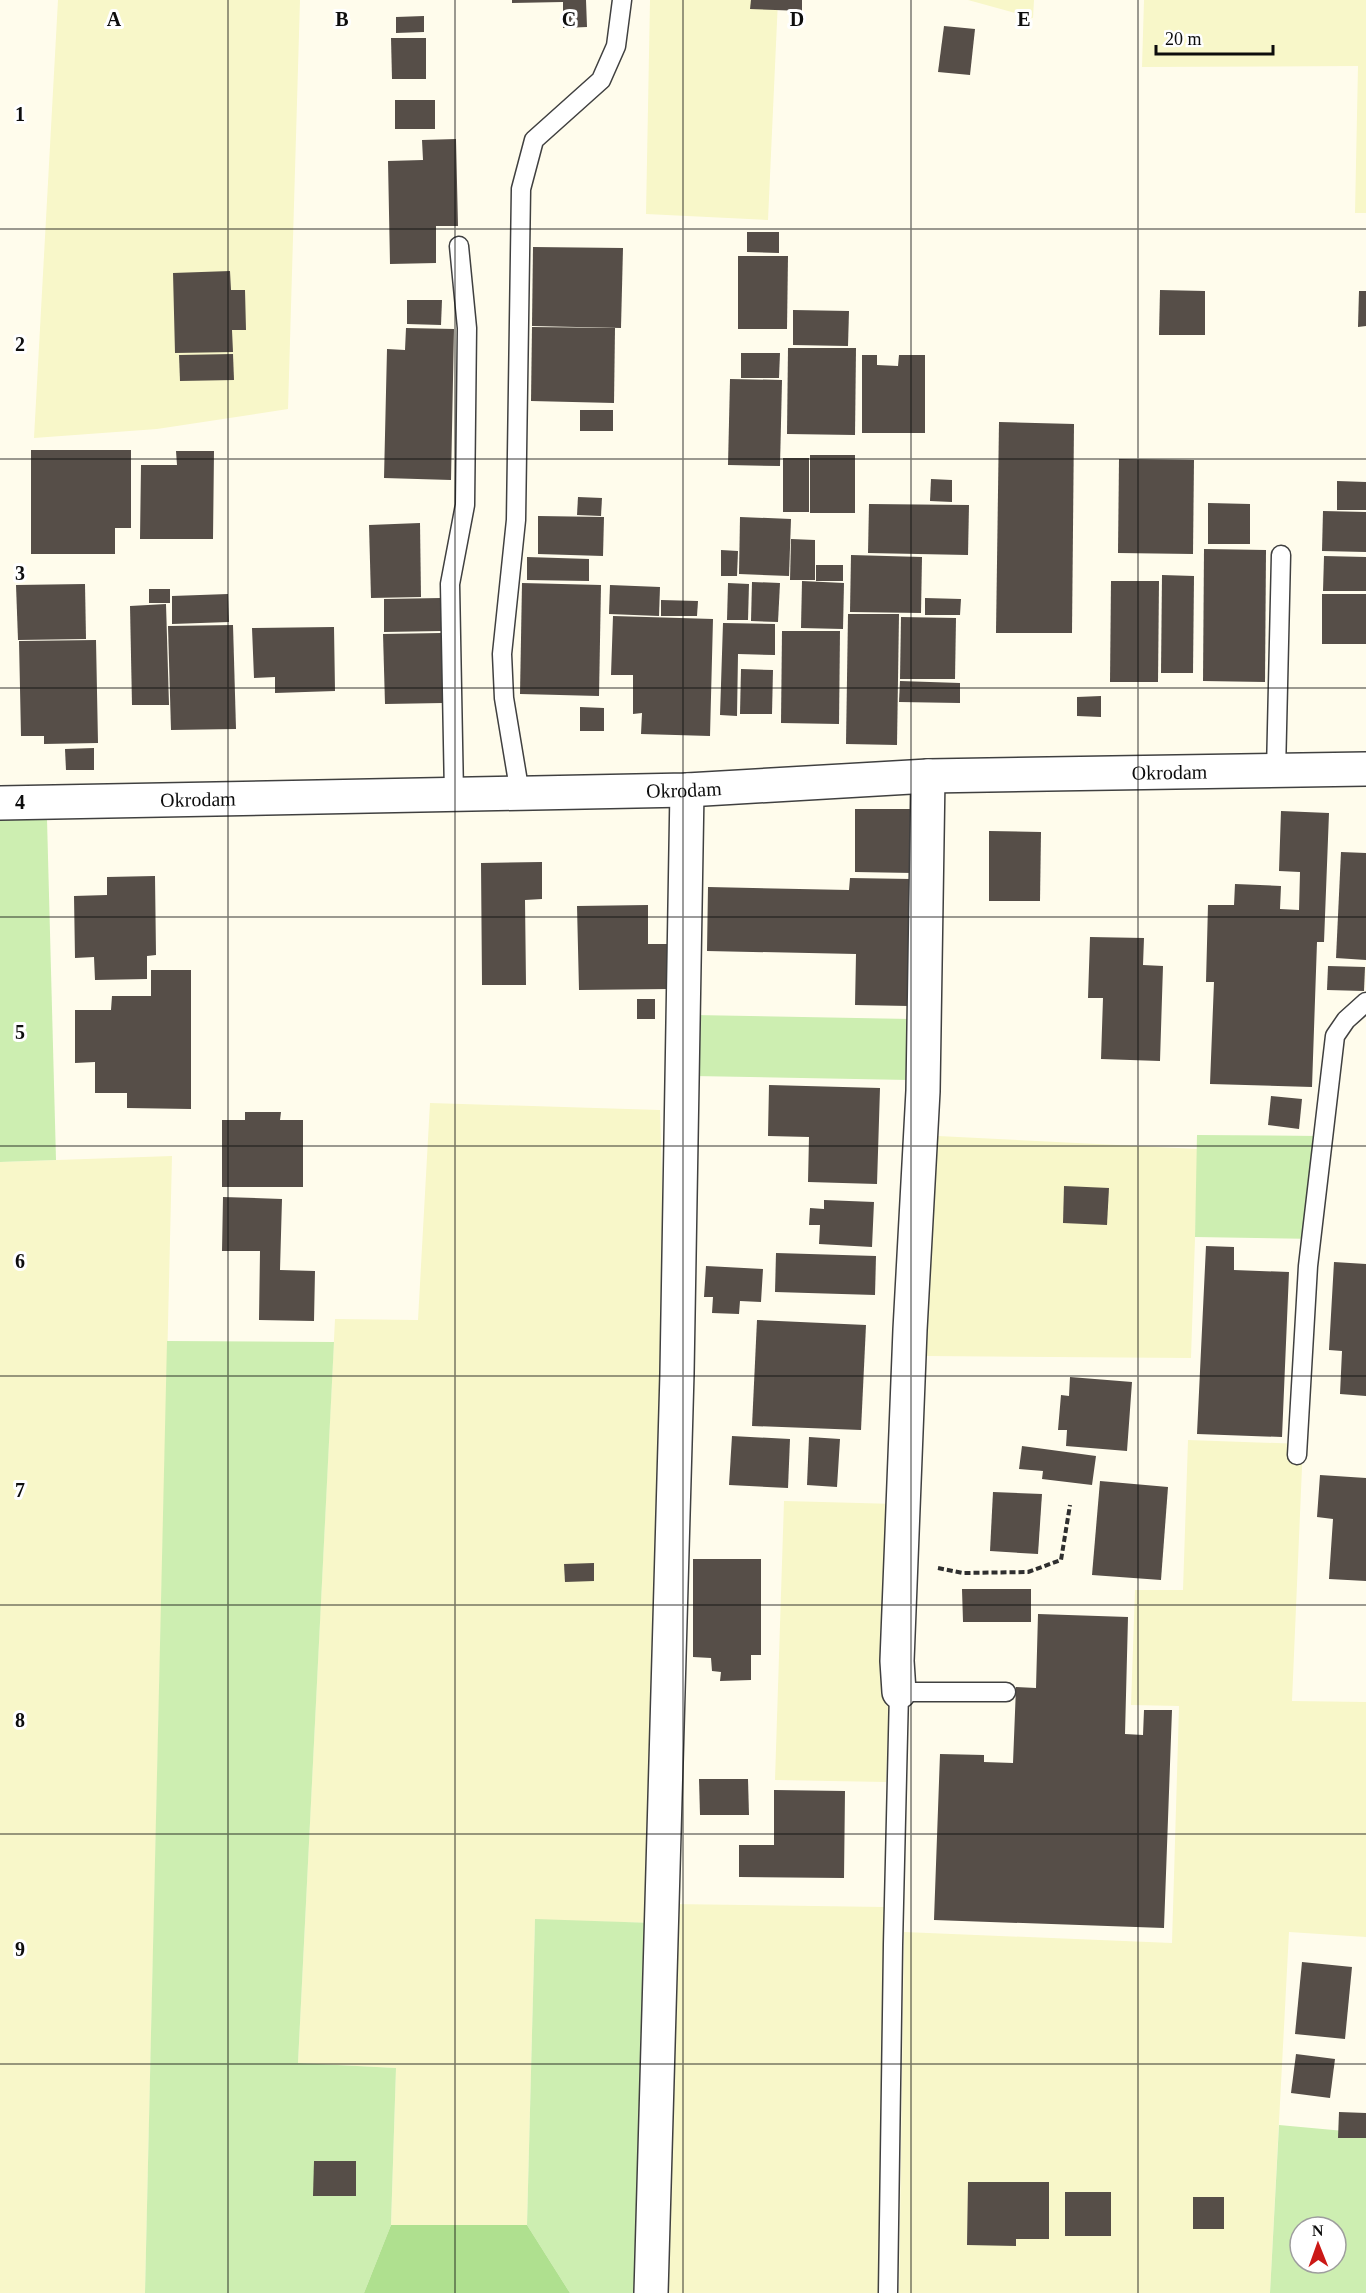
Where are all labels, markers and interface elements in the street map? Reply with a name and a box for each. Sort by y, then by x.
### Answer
text: A [107,8,122,30]
text: B [335,8,349,30]
text: C [562,8,576,30]
text: D [790,8,804,30]
text: E [1017,8,1031,30]
scale bar [1156,18,1273,56]
text: 20 m [1165,29,1202,49]
text: 1 [15,103,25,125]
text: 2 [15,333,25,355]
text: 3 [15,562,25,584]
street label: Okrodam [1131,761,1208,784]
street label: Okrodam [646,777,723,802]
street label: Okrodam [160,788,236,811]
text: 4 [15,791,25,813]
text: 5 [15,1021,25,1043]
text: 6 [15,1250,25,1272]
text: 7 [15,1479,25,1501]
text: 8 [15,1709,25,1731]
text: 9 [15,1938,25,1960]
north arrow [1288,2215,1348,2275]
text: N [1312,2222,1324,2239]

